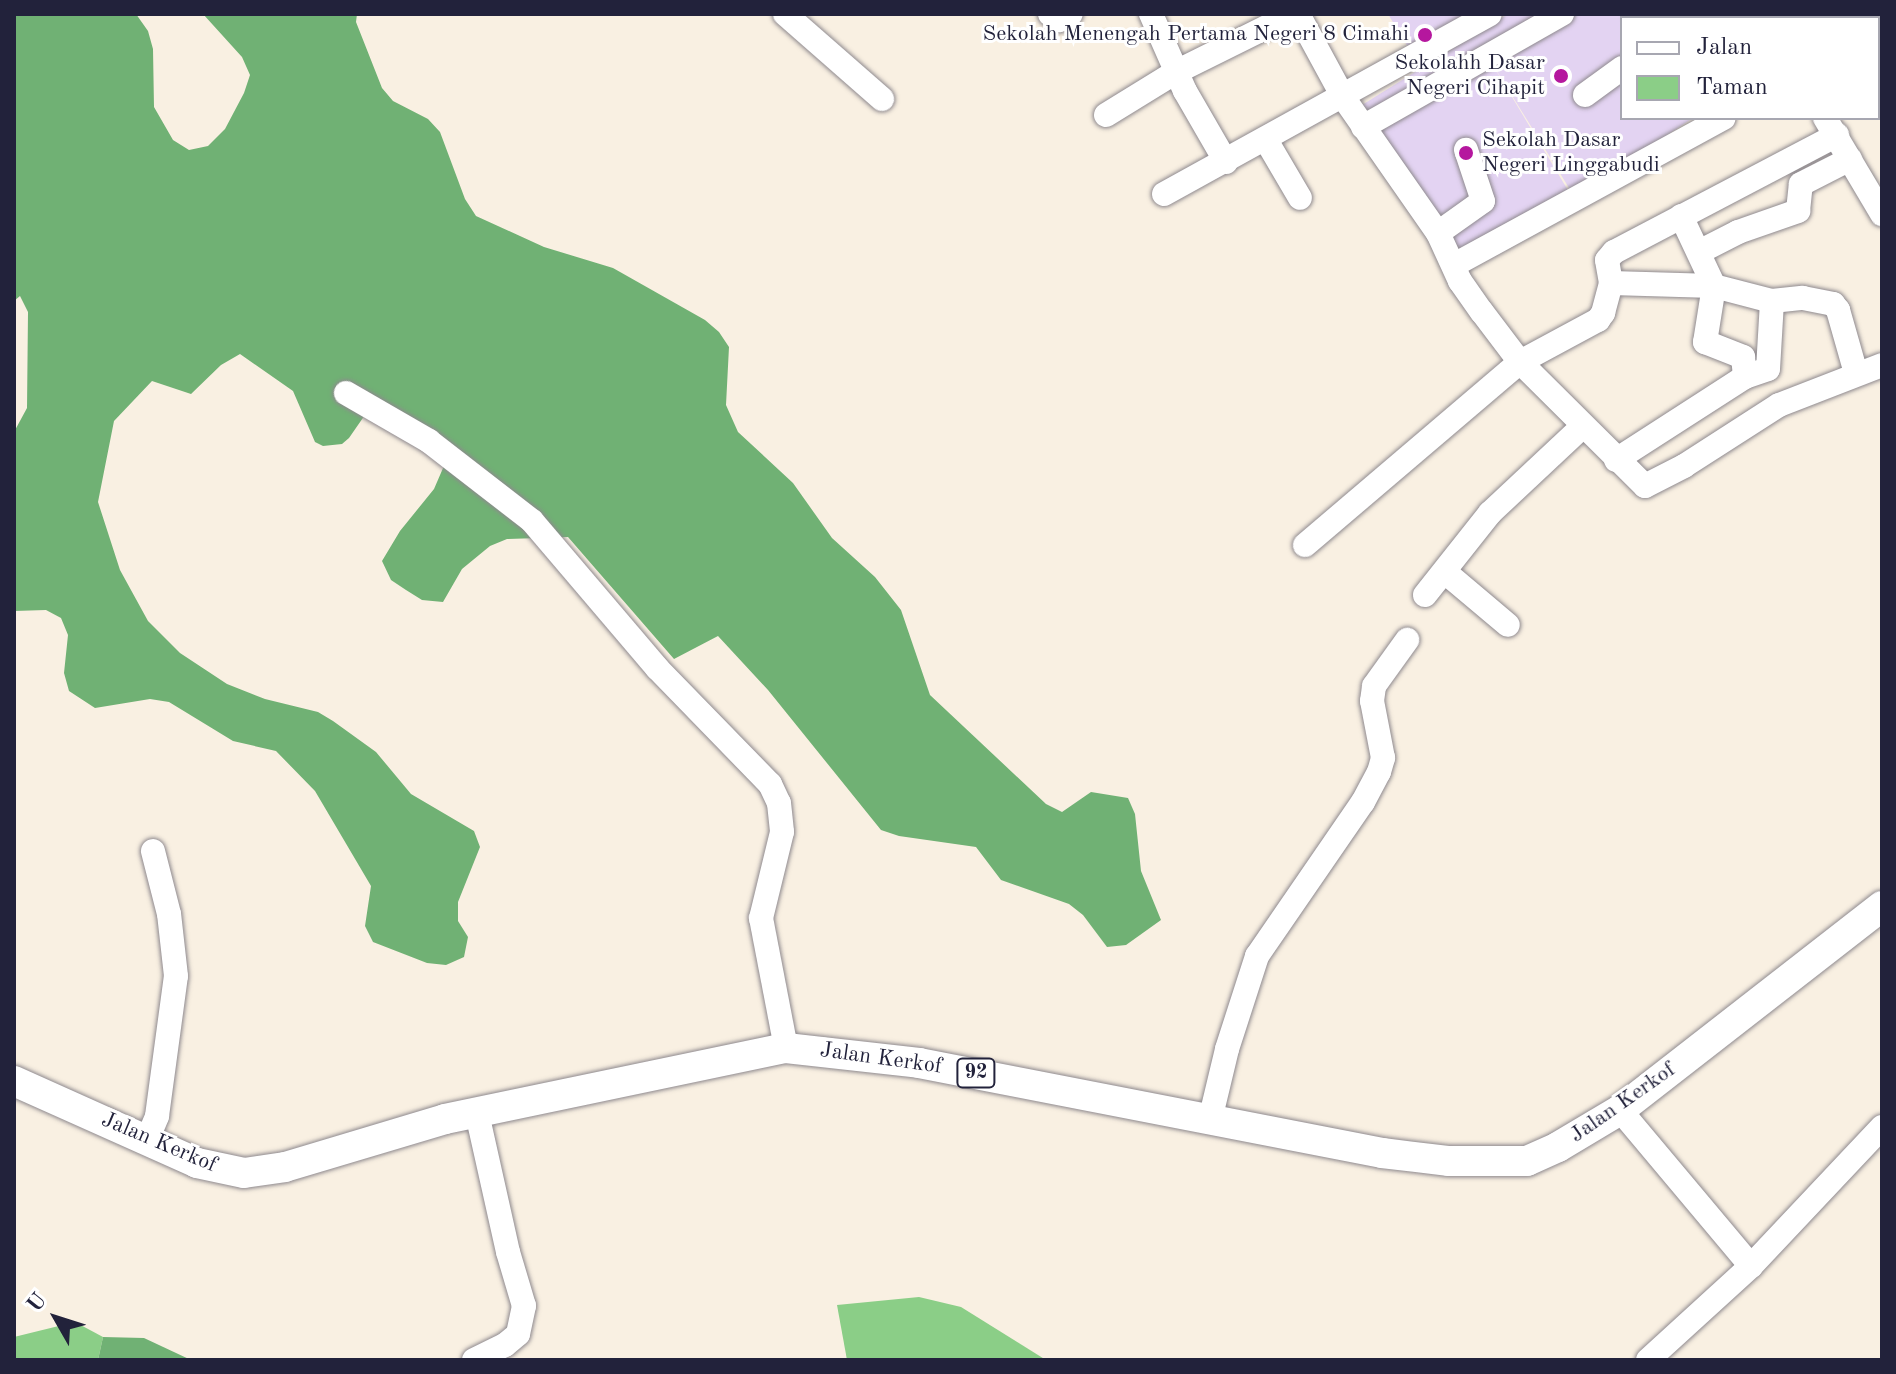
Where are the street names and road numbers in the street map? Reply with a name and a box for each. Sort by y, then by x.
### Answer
street label: Jalan Kerkof [818,1037,944,1081]
road number: 92 [956,1057,996,1089]
street label: Jalan Kerkof [1565,1057,1681,1149]
street label: Jalan Kerkof [97,1107,221,1179]

